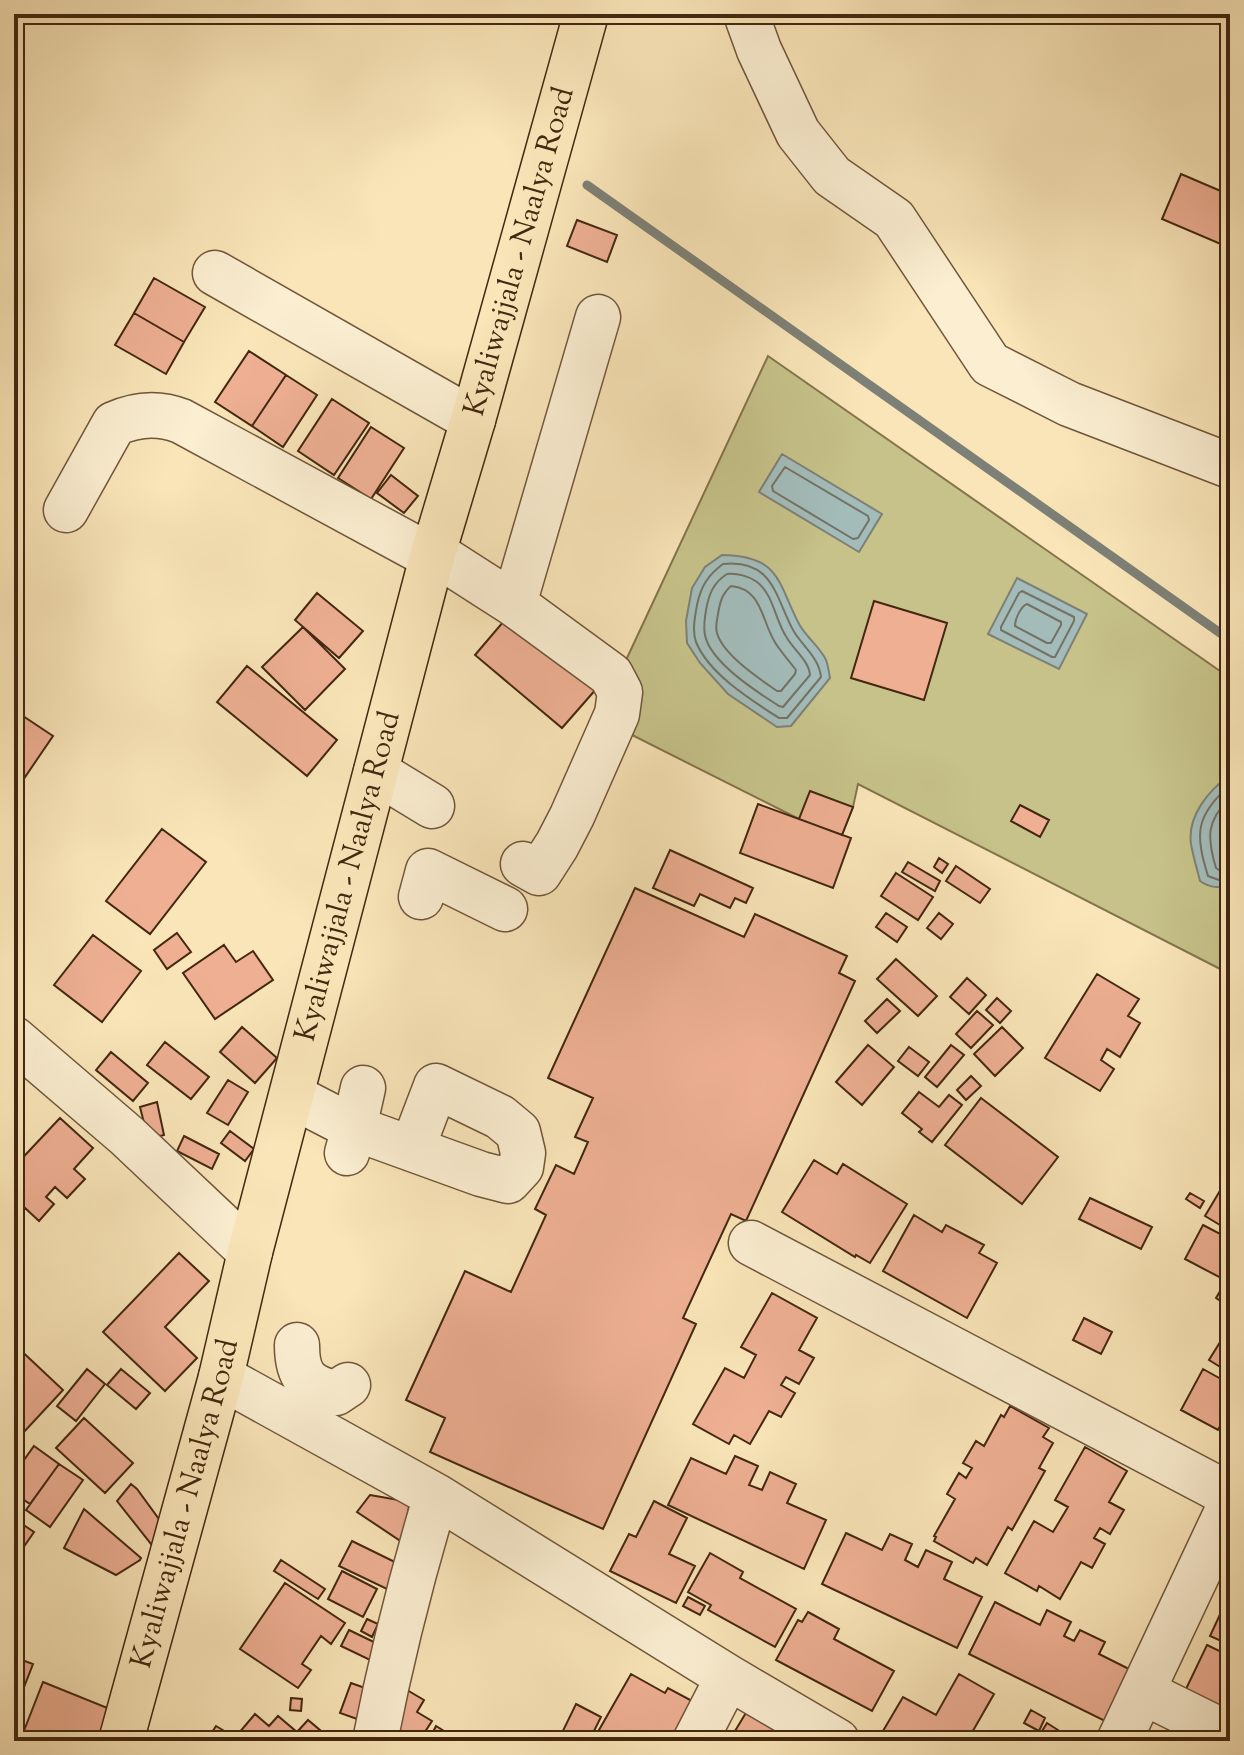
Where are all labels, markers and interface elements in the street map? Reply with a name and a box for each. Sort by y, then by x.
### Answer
street label: Kyaliwajjala - Naalya Road [454,82,586,421]
street label: Kyaliwajjala - Naalya Road [285,707,412,1046]
street label: Kyaliwajjala - Naalya Road [120,1335,251,1673]

